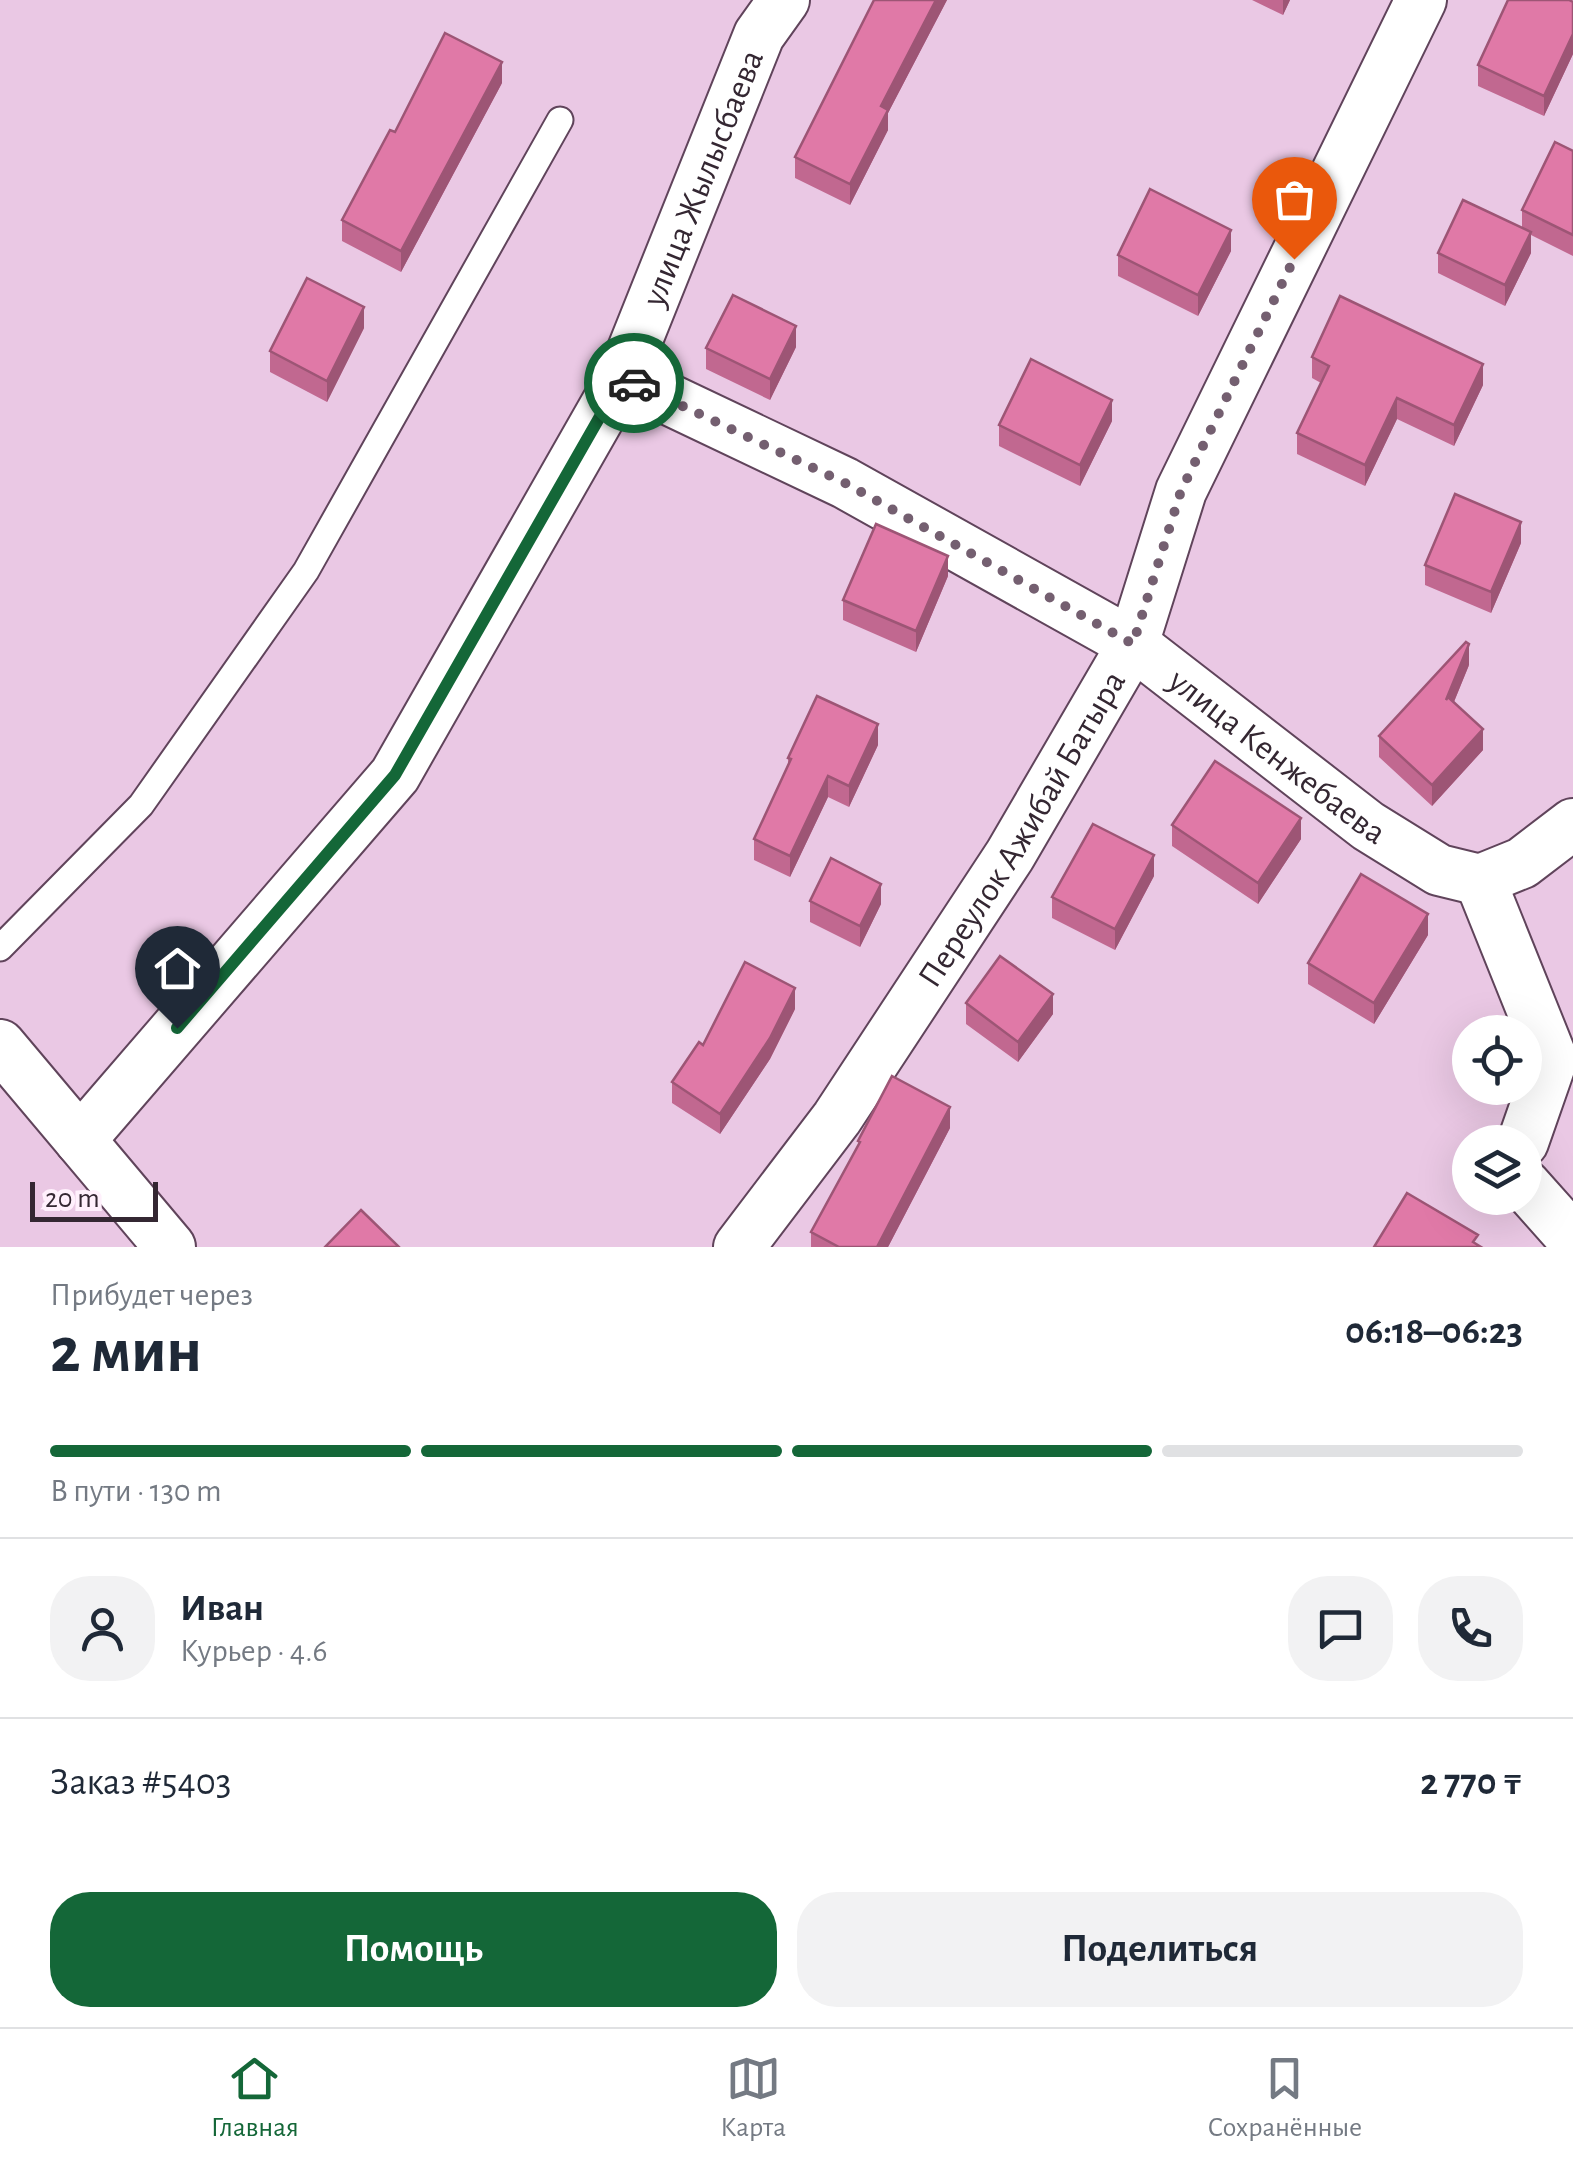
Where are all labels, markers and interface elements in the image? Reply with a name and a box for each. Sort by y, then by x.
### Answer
street label: улица Жылысбаева [636,45,770,312]
pin [1252,157,1337,260]
icon: bag [1267,172,1322,227]
courier [584,333,684,433]
icon: car [607,356,662,411]
street label: улица Кенжебаева [1161,662,1391,851]
street label: Переулок Ажибай Батыра [912,665,1132,994]
pin [135,926,220,1029]
icon: home [150,941,205,996]
map controls [1452,1015,1542,1215]
button: locate [1452,1015,1542,1105]
button: layers [1452,1125,1542,1215]
scale bar [30,1177,158,1222]
text: 20 m [45,1185,100,1213]
text: Прибудет через [50,1279,253,1311]
text: 06:18–06:23 [1345,1313,1523,1351]
text: 2 мин [50,1319,202,1384]
text: В пути · 130 m [50,1475,222,1507]
button: person [50,1576,155,1681]
button: chat [1288,1576,1393,1681]
button: phone [1418,1576,1523,1681]
text: Иван [180,1590,264,1628]
text: Курьер · 4.6 [180,1635,328,1667]
text: Заказ #5403 [50,1764,231,1802]
text: 2 770 ₸ [1420,1764,1523,1802]
button: Помощь [50,1892,777,2007]
button: Поделиться [797,1892,1523,2007]
tab: Главная [211,2051,299,2145]
tab: Карта [720,2051,786,2145]
tab: Сохранённые [1207,2051,1362,2145]

